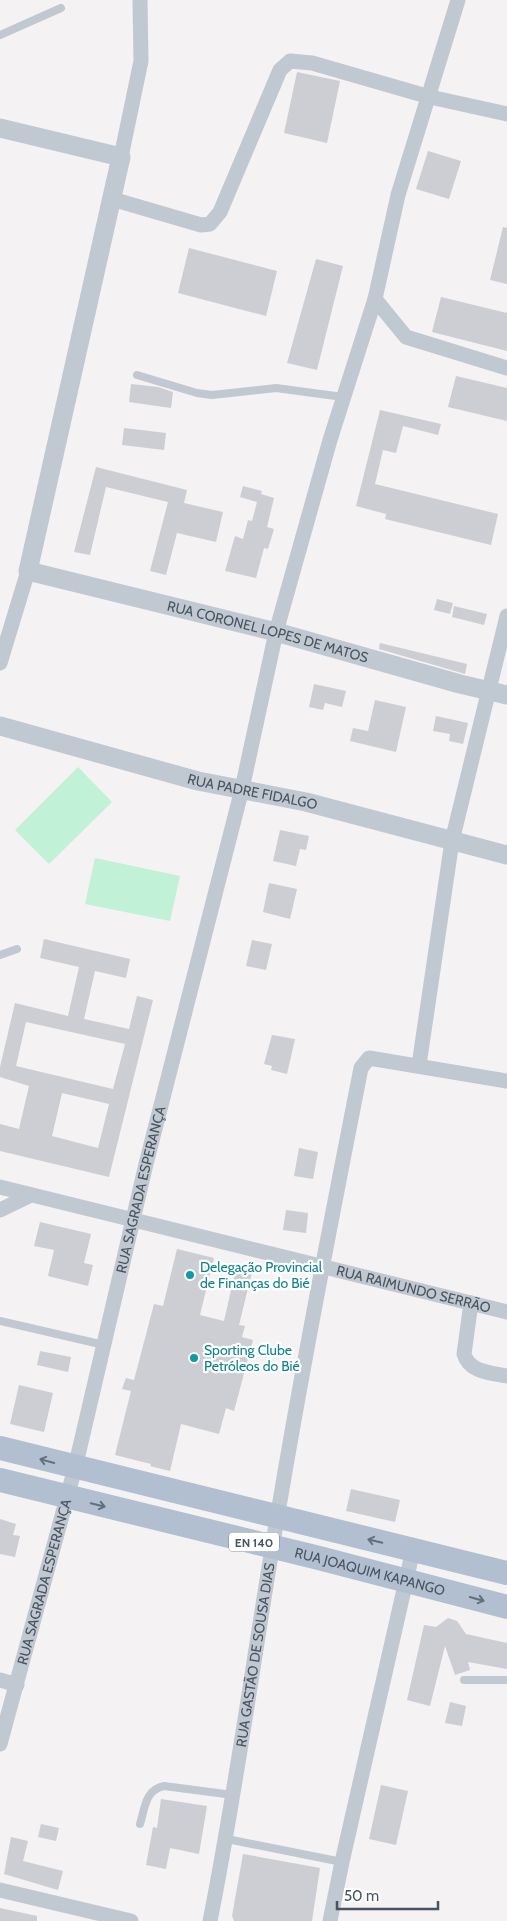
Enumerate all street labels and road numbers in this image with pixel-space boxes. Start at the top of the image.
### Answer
street label: RUA CORONEL LOPES DE MATOS [165,597,370,667]
street label: RUA PADRE FIDALGO [185,769,320,814]
street label: RUA SAGRADA ESPERANÇA [112,1104,170,1275]
street label: RUA RAIMUNDO SERRÃO [335,1261,493,1317]
street label: RUA SAGRADA ESPERANÇA [13,1497,75,1667]
road number: EN 140 [229,1532,279,1551]
street label: RUA JOAQUIM KAPANGO [293,1543,447,1600]
street label: RUA GASTÃO DE SOUSA DIAS [232,1561,279,1748]

